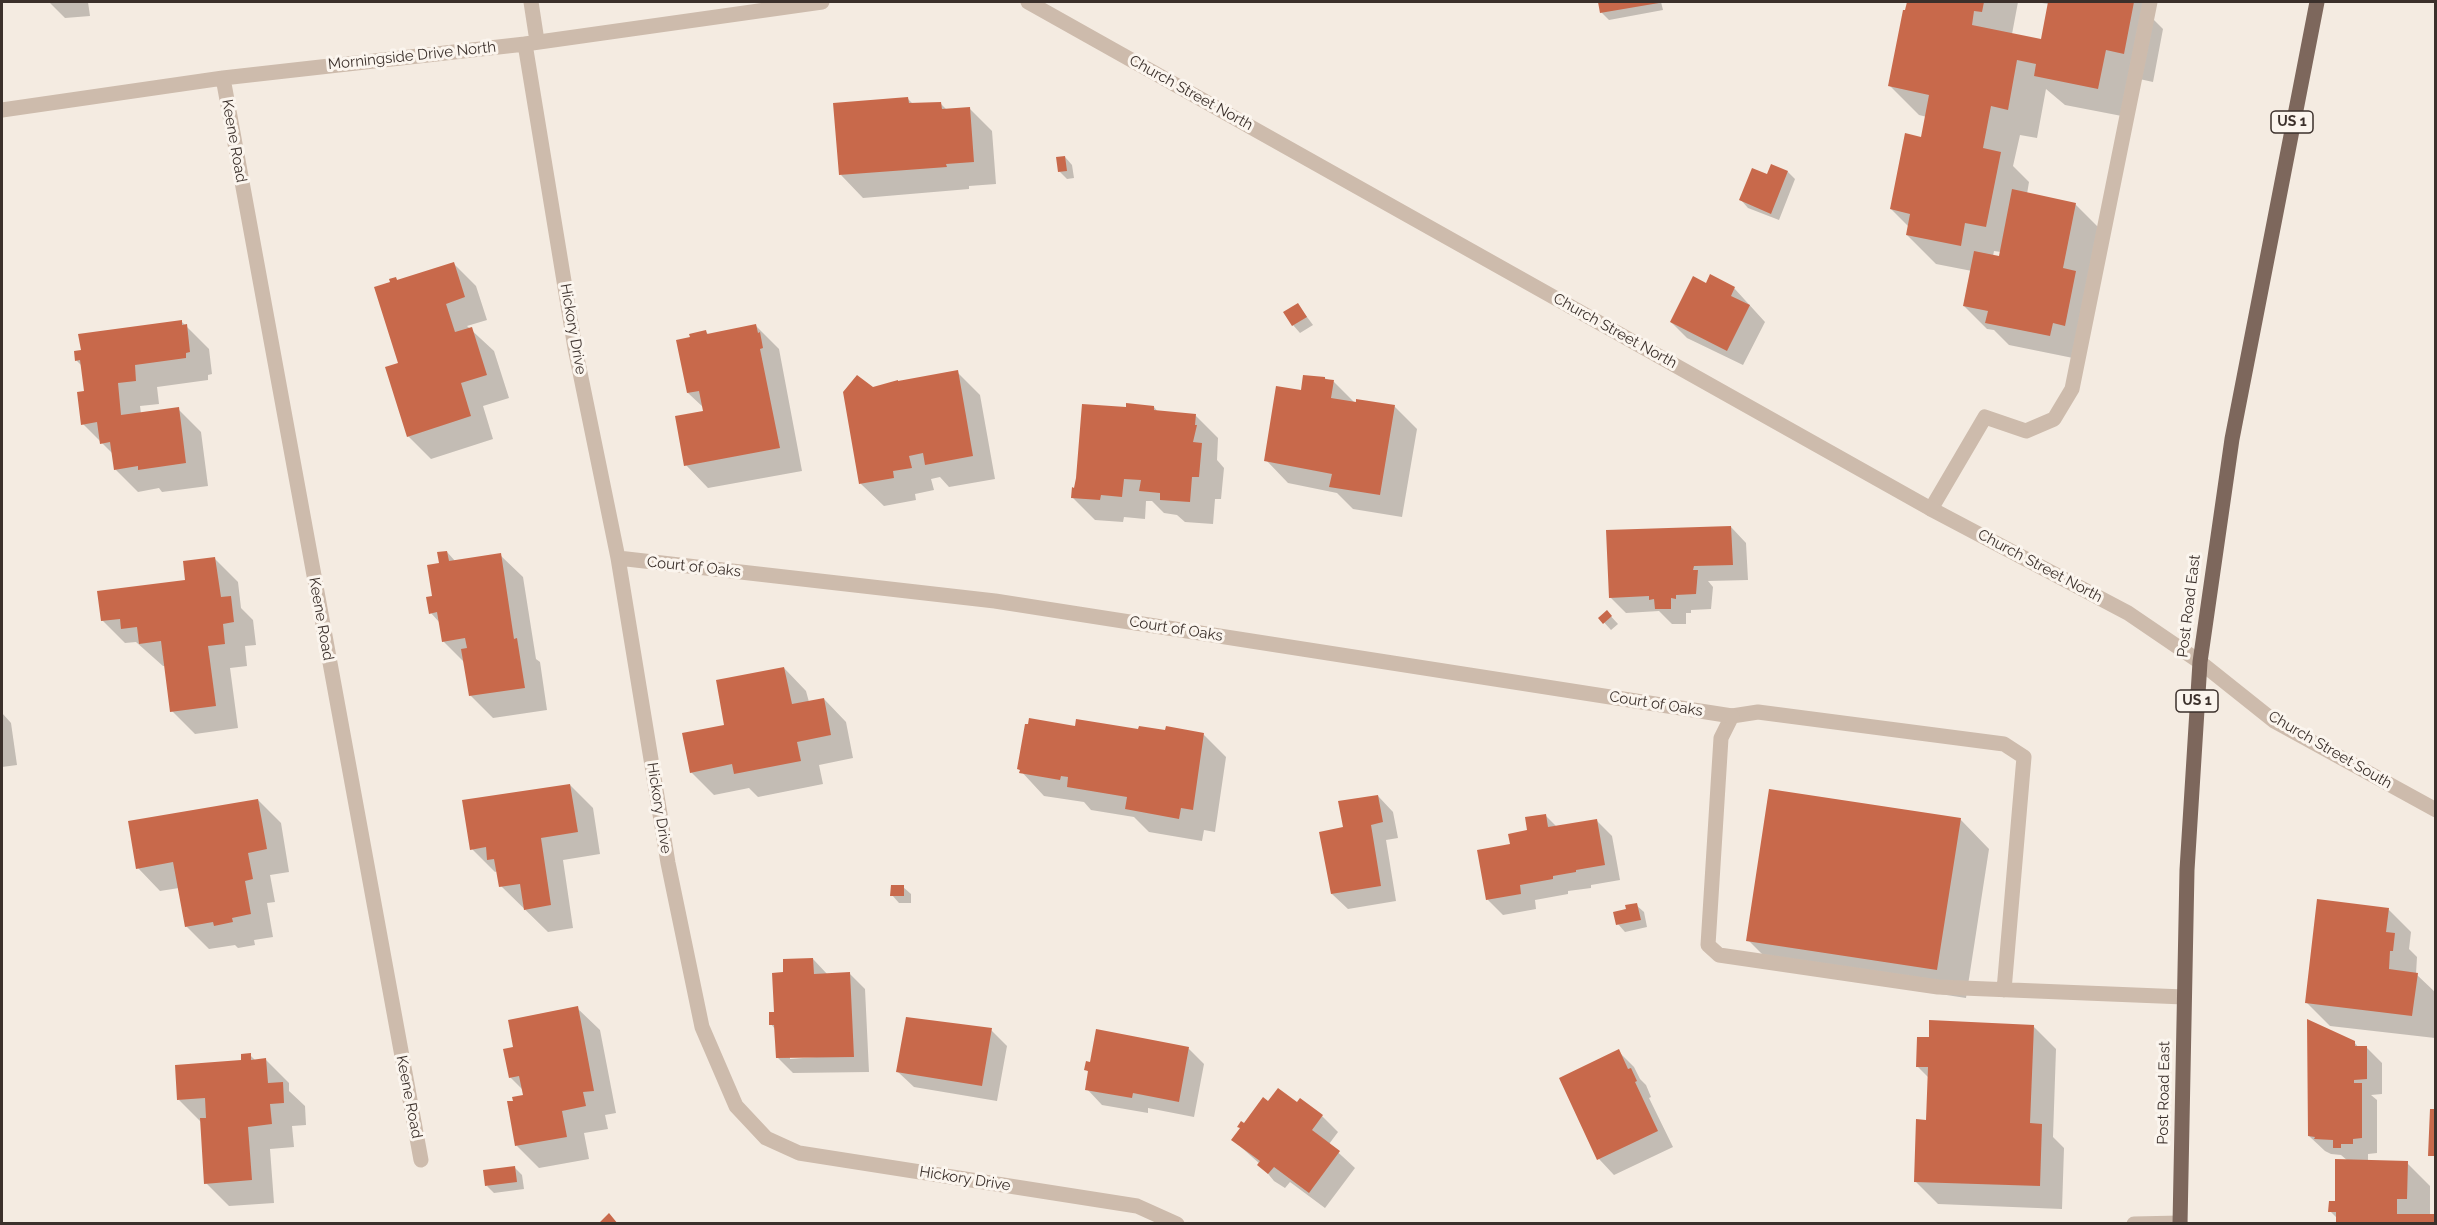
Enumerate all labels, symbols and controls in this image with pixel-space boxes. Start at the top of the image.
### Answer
street label: Morningside Drive North [327,38,497,74]
street label: Church Street North [1126,52,1256,134]
street label: Keene Road [218,98,250,184]
road number: US 1 [2271,111,2313,133]
street label: Hickory Drive [556,282,590,376]
street label: Church Street North [1550,290,1680,372]
street label: Church Street North [1975,526,2105,606]
street label: Court of Oaks [646,553,742,581]
street label: Post Road East [2174,554,2204,658]
street label: Keene Road [305,576,337,662]
street label: Court of Oaks [1128,613,1224,645]
street label: Court of Oaks [1608,688,1704,720]
road number: US 1 [2176,690,2218,712]
street label: Church Street South [2265,707,2395,793]
street label: Hickory Drive [643,761,675,855]
street label: Post Road East [2154,1041,2174,1145]
street label: Keene Road [392,1054,426,1140]
street label: Hickory Drive [918,1163,1012,1195]

